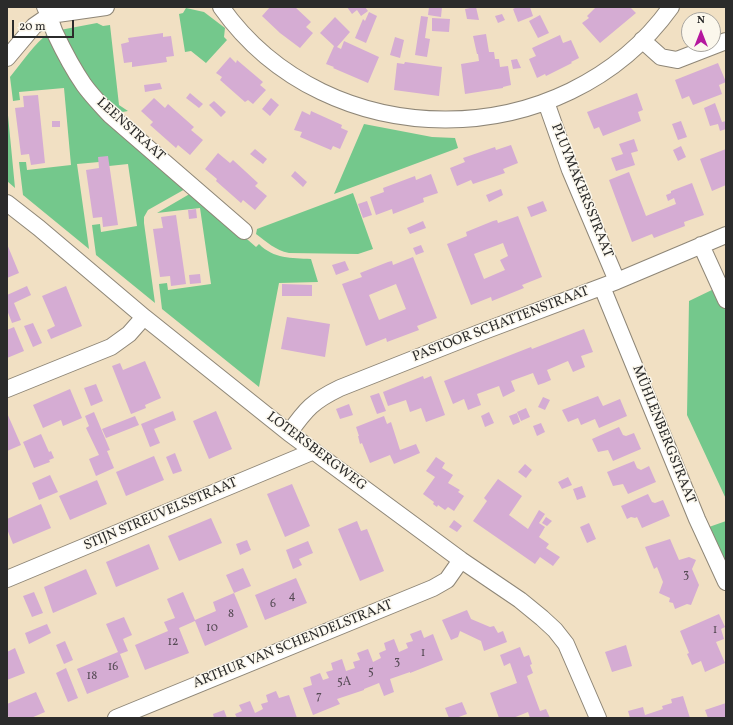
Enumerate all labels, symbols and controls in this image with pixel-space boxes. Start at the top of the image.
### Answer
scale bar [14,12,76,38]
north arrow [681,12,721,52]
text: N [697,13,705,28]
text: 20 m [19,19,46,35]
street label: LEENSTRAAT [92,95,168,165]
street label: PLUYMAKERSSTRAAT [546,121,616,261]
street label: PASTOOR SCHATTENSTRAAT [410,283,592,367]
street label: MÜHLENBERGSTRAAT [627,363,699,507]
street label: LOTERSBERGWEG [263,409,369,495]
street label: STIJN STREUVELSSTRAAT [82,475,240,555]
house number: 3 [683,569,689,583]
house number: 4 [288,590,296,604]
street label: ARTHUR VAN SCHENDELSTRAAT [191,597,395,693]
house number: 6 [270,598,276,612]
house number: 8 [228,608,234,622]
house number: 10 [206,622,218,636]
house number: 1 [713,624,717,638]
house number: 12 [167,636,179,650]
house number: 1 [421,647,425,661]
house number: 3 [394,656,400,670]
house number: 16 [108,661,118,675]
house number: 5 [368,666,374,680]
house number: 18 [87,670,97,684]
house number: 5A [337,676,351,690]
house number: 7 [316,690,322,704]

